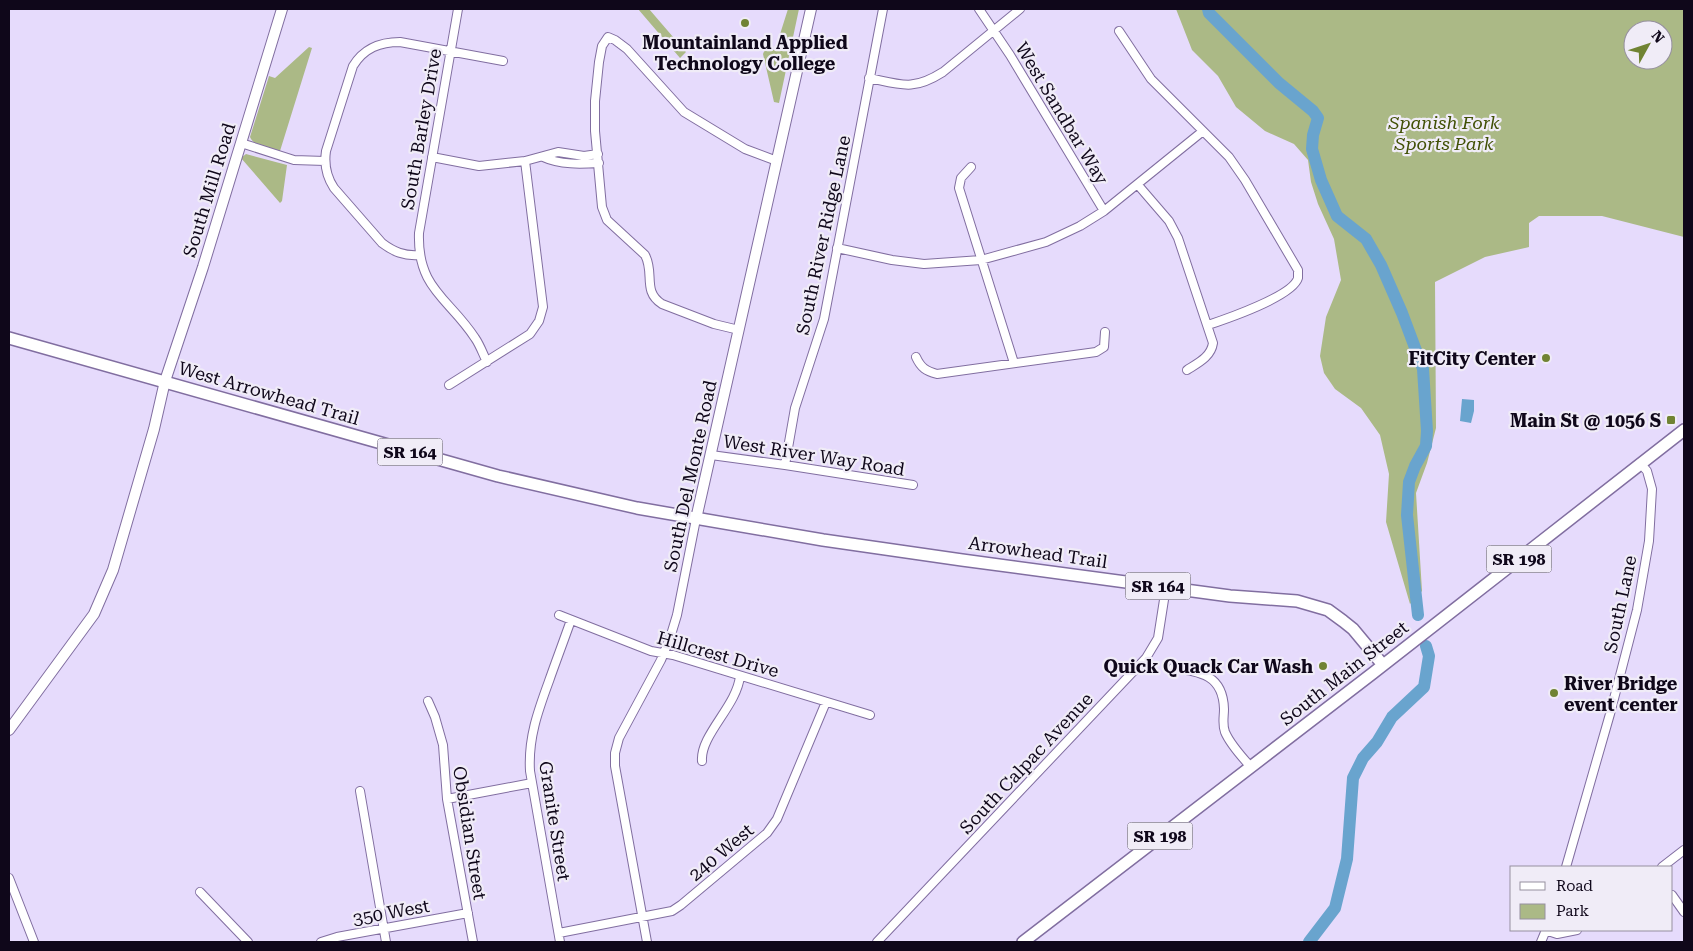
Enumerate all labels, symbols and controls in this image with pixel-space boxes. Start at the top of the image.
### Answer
marker: Mountainland Applied Technology College [739,17,751,29]
north arrow [1623,20,1673,70]
text: N [1648,27,1668,46]
place label: Mountainland Applied Technology College [642,32,848,74]
street label: West Sandbar Way [1011,38,1113,188]
street label: South Barley Drive [396,47,446,211]
park label: Spanish Fork Sports Park [1387,112,1500,154]
street label: South Mill Road [179,120,240,260]
street label: South River Ridge Lane [792,133,854,337]
place label: FitCity Center [1409,348,1536,369]
marker: FitCity Center [1540,352,1552,364]
street label: West Arrowhead Trail [176,357,362,429]
street label: South Del Monte Road [659,378,721,574]
place label: Main St @ 1056 S [1510,410,1661,431]
marker: Main St @ 1056 S [1665,414,1677,426]
street label: West River Way Road [722,430,907,480]
road number: SR 164 [378,438,442,466]
street label: Arrowhead Trail [967,532,1109,572]
road number: SR 198 [1486,546,1552,572]
street label: South Lane [1599,553,1641,655]
road number: SR 164 [1126,572,1190,600]
street label: South Main Street [1276,616,1413,730]
street label: Hillcrest Drive [655,627,781,681]
place label: Quick Quack Car Wash [1103,656,1313,677]
marker: Quick Quack Car Wash [1317,660,1329,672]
place label: River Bridge event center [1564,673,1678,715]
marker: River Bridge event center [1548,687,1560,699]
street label: South Calpac Avenue [955,688,1097,838]
street label: Granite Street [535,760,575,883]
street label: Obsidian Street [449,765,491,902]
street label: 240 West [685,819,758,885]
road number: SR 198 [1128,822,1192,849]
legend [1510,866,1673,931]
text: Road [1556,877,1593,895]
street label: 350 West [351,895,431,929]
text: Park [1556,902,1590,920]

